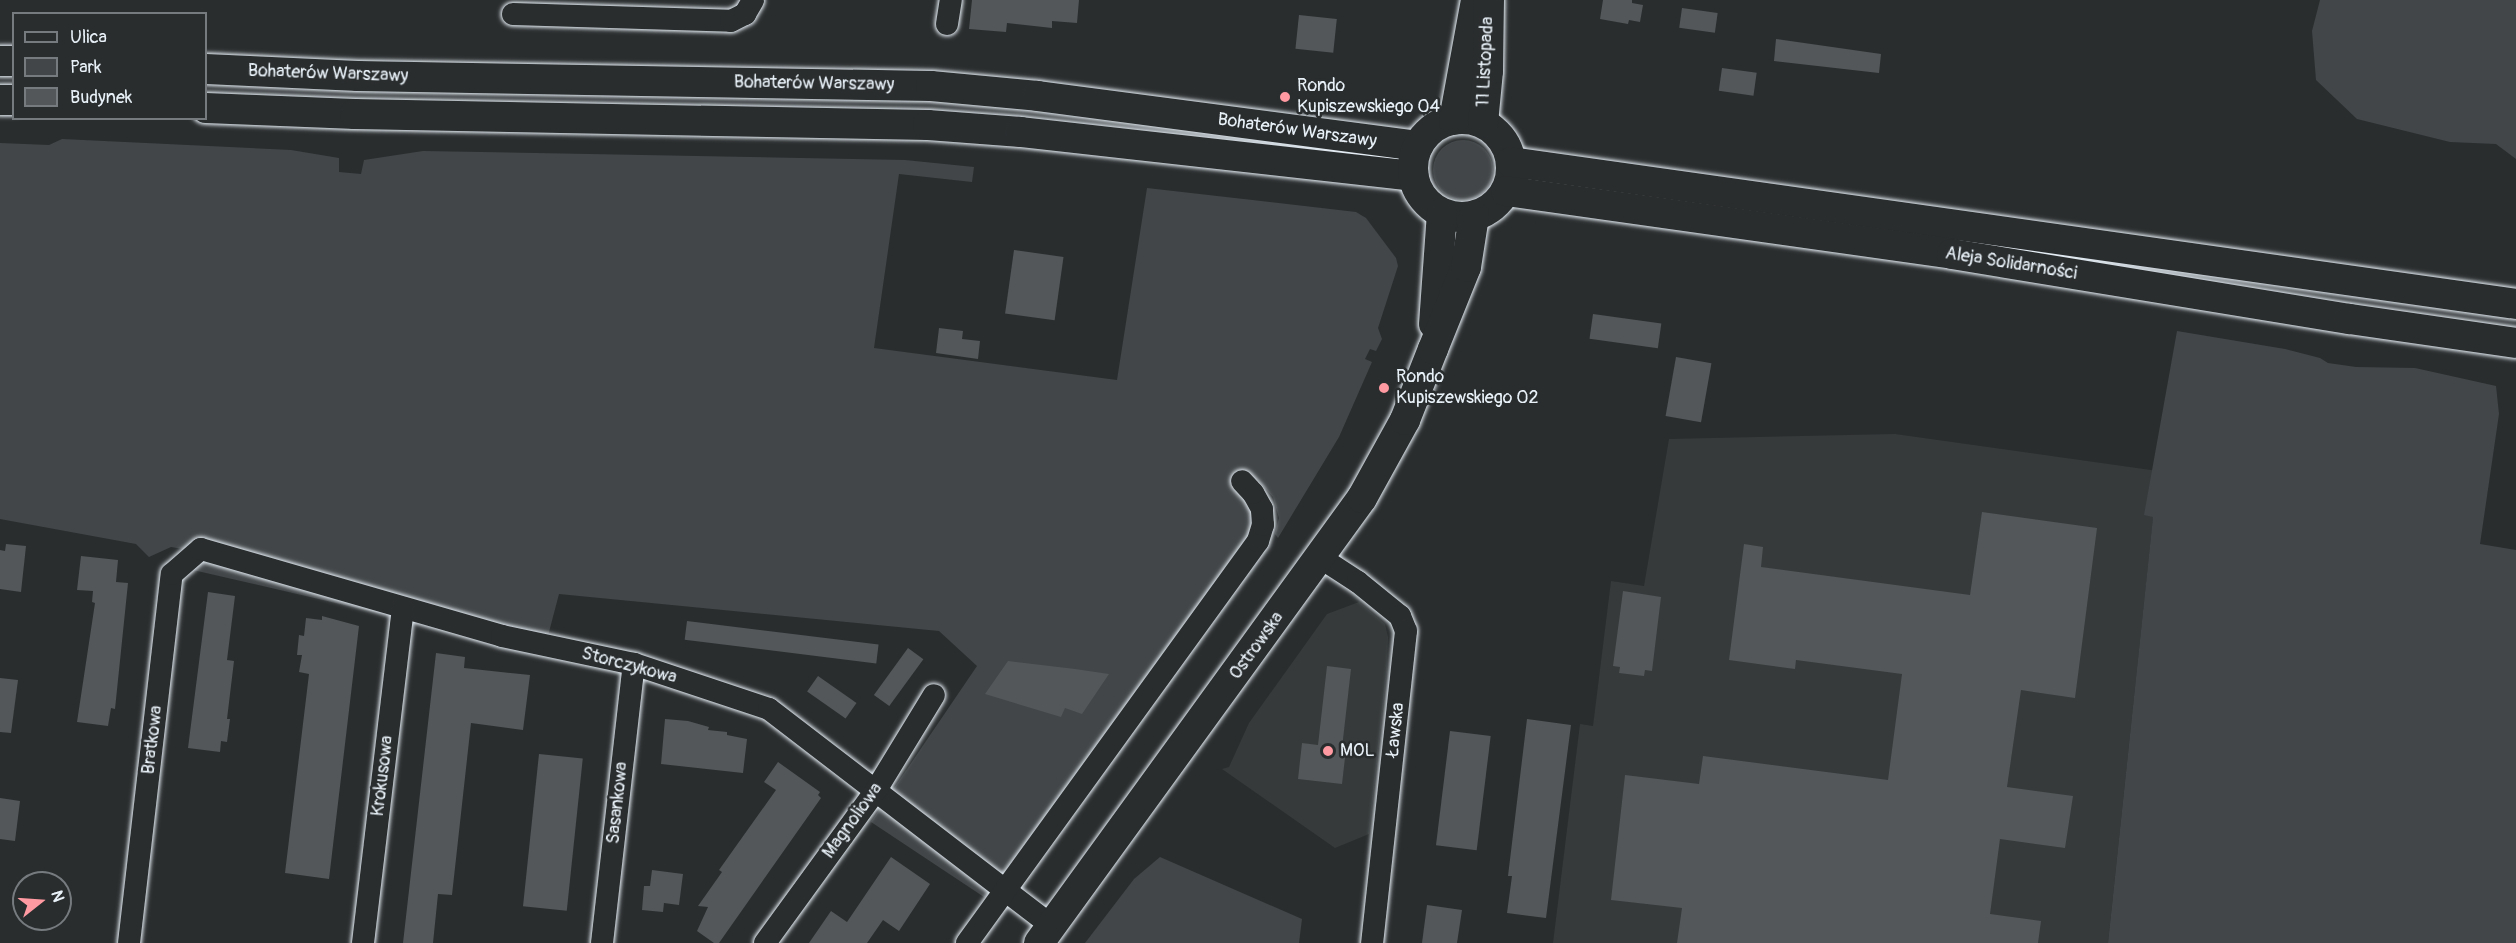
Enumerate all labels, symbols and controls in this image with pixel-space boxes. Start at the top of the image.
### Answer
legend [12,12,207,120]
street label: 11 Listopada [1473,16,1499,108]
text: Ulica [70,26,107,49]
text: Park [70,56,102,79]
street label: Bohaterów Warszawy [247,60,409,88]
street label: Bohaterów Warszawy [734,72,894,96]
place label: Rondo Kupiszewskiego 04 [1297,76,1440,118]
text: Budynek [70,86,132,109]
marker: Rondo Kupiszewskiego 04 [1278,90,1292,104]
street label: Bohaterów Warszawy [1216,109,1378,153]
street label: Aleja Solidarności [1944,243,2078,285]
place label: Rondo Kupiszewskiego 02 [1396,367,1539,410]
marker: Rondo Kupiszewskiego 02 [1377,381,1391,395]
street label: Ostrowska [1225,608,1289,684]
street label: Storczykowa [579,643,679,689]
street label: Ławska [1382,702,1410,758]
street label: Bratkowa [138,704,168,776]
street label: Krokusowa [367,734,399,818]
place label: MOL [1340,740,1375,762]
marker: MOL [1321,744,1335,758]
street label: Sasankowa [603,761,633,845]
street label: Magnoliowa [818,779,888,863]
north arrow [12,871,72,931]
text: N [46,888,68,904]

